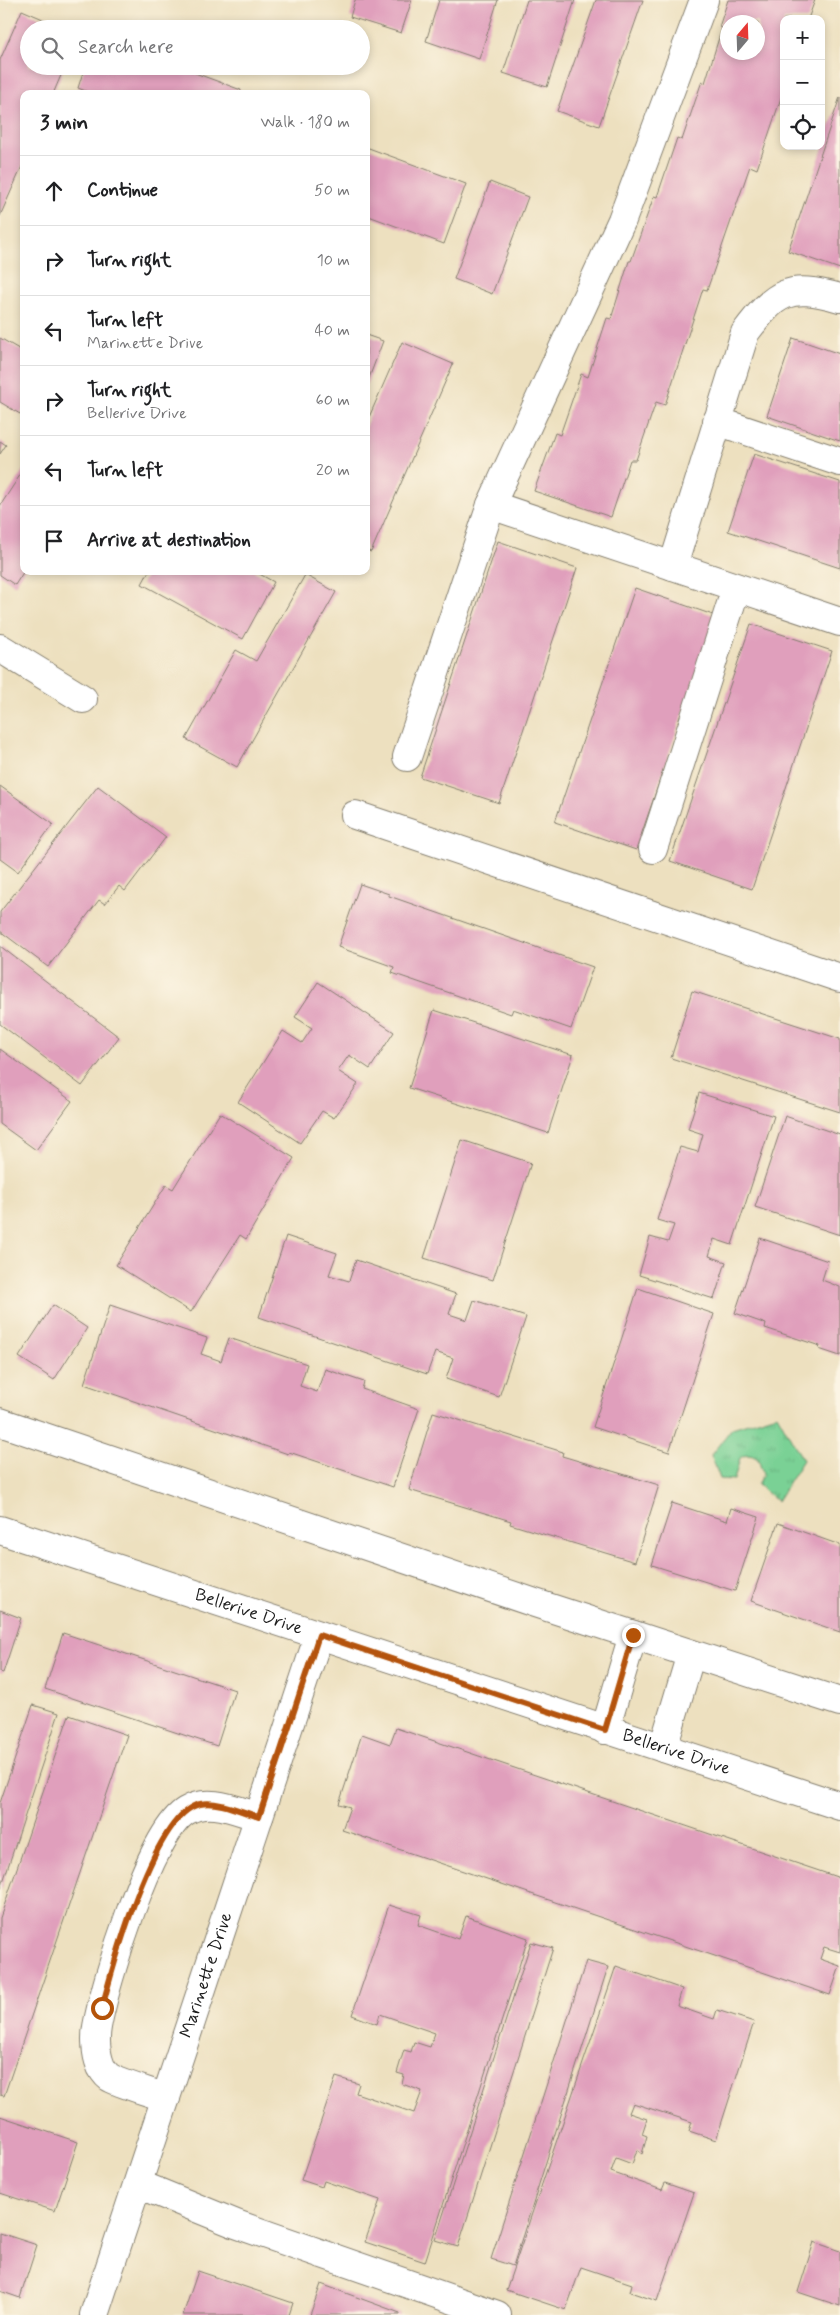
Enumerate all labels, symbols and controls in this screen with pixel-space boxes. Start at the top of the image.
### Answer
north arrow [720,15,765,60]
map controls [780,15,825,150]
button: + [780,15,825,60]
search box [20,20,370,75]
icon: search [38,34,66,62]
text: Search here [78,35,174,60]
button: − [780,60,825,105]
button: locate [780,105,825,150]
text: 3 min [40,109,88,137]
text: Walk · 180 m [261,112,350,133]
icon: ahead [40,177,68,205]
text: Continue [87,178,158,203]
text: 50 m [314,180,350,201]
icon: right [40,247,68,275]
text: Turn right [87,248,171,273]
text: 10 m [317,250,350,271]
text: Turn left [87,308,163,333]
icon: left [40,317,68,345]
text: 40 m [314,320,350,341]
text: Marinette Drive [87,333,203,354]
text: Turn right [87,378,171,403]
icon: right [40,387,68,415]
text: 60 m [316,390,350,411]
text: Bellerive Drive [87,403,187,424]
icon: left [40,457,68,485]
text: Turn left [87,458,163,483]
text: 20 m [316,460,350,481]
icon: arrive [40,527,68,555]
text: Arrive at destination [87,528,251,553]
street label: Bellerive Drive [192,1583,306,1641]
route end [622,1624,645,1647]
street label: Bellerive Drive [619,1723,733,1781]
street label: Marinette Drive [175,1909,238,2041]
route start [91,1997,114,2020]

